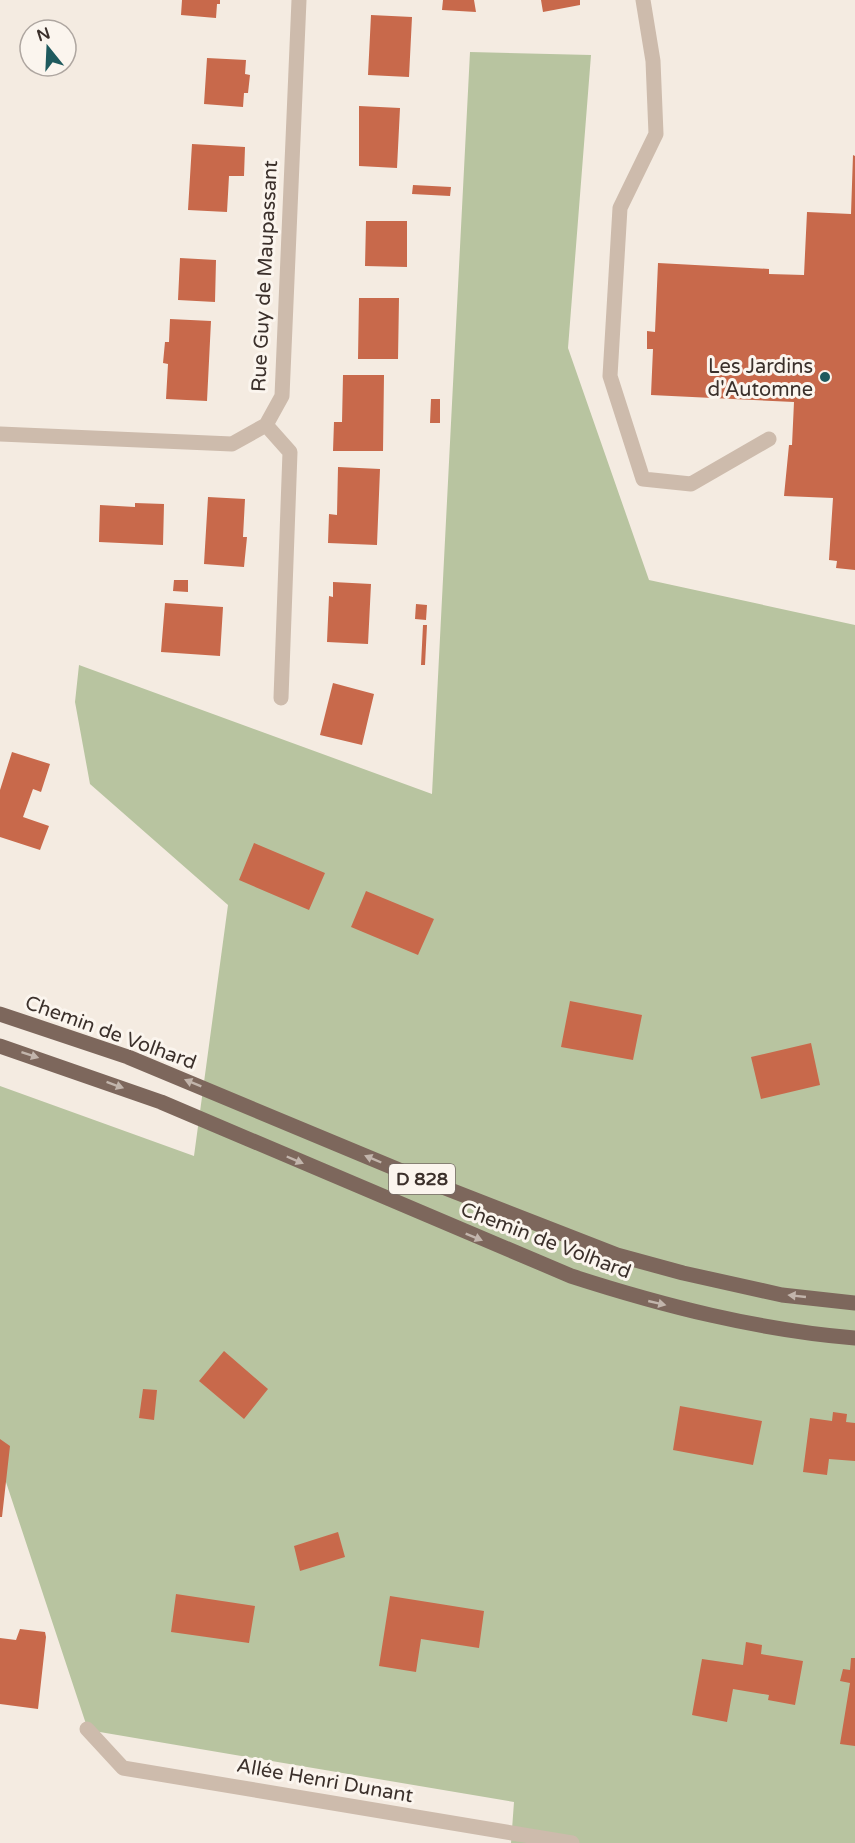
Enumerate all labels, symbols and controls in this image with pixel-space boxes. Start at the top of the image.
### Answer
north arrow [18,18,78,78]
text: N [34,23,53,46]
street label: Rue Guy de Maupassant [247,159,283,392]
place label: Les Jardins d'Automne [708,355,813,402]
marker: Les Jardins d'Automne [818,370,832,384]
street label: Chemin de Volhard [22,991,200,1075]
one-way arrow [21,1051,39,1060]
one-way arrow [184,1078,202,1088]
one-way arrow [106,1081,124,1090]
one-way arrow [364,1154,382,1163]
one-way arrow [286,1155,304,1165]
road number: D 828 [389,1164,455,1194]
street label: Chemin de Volhard [457,1197,634,1284]
one-way arrow [465,1232,483,1242]
one-way arrow [787,1292,806,1301]
one-way arrow [648,1298,667,1308]
street label: Allée Henri Dunant [235,1754,415,1808]

